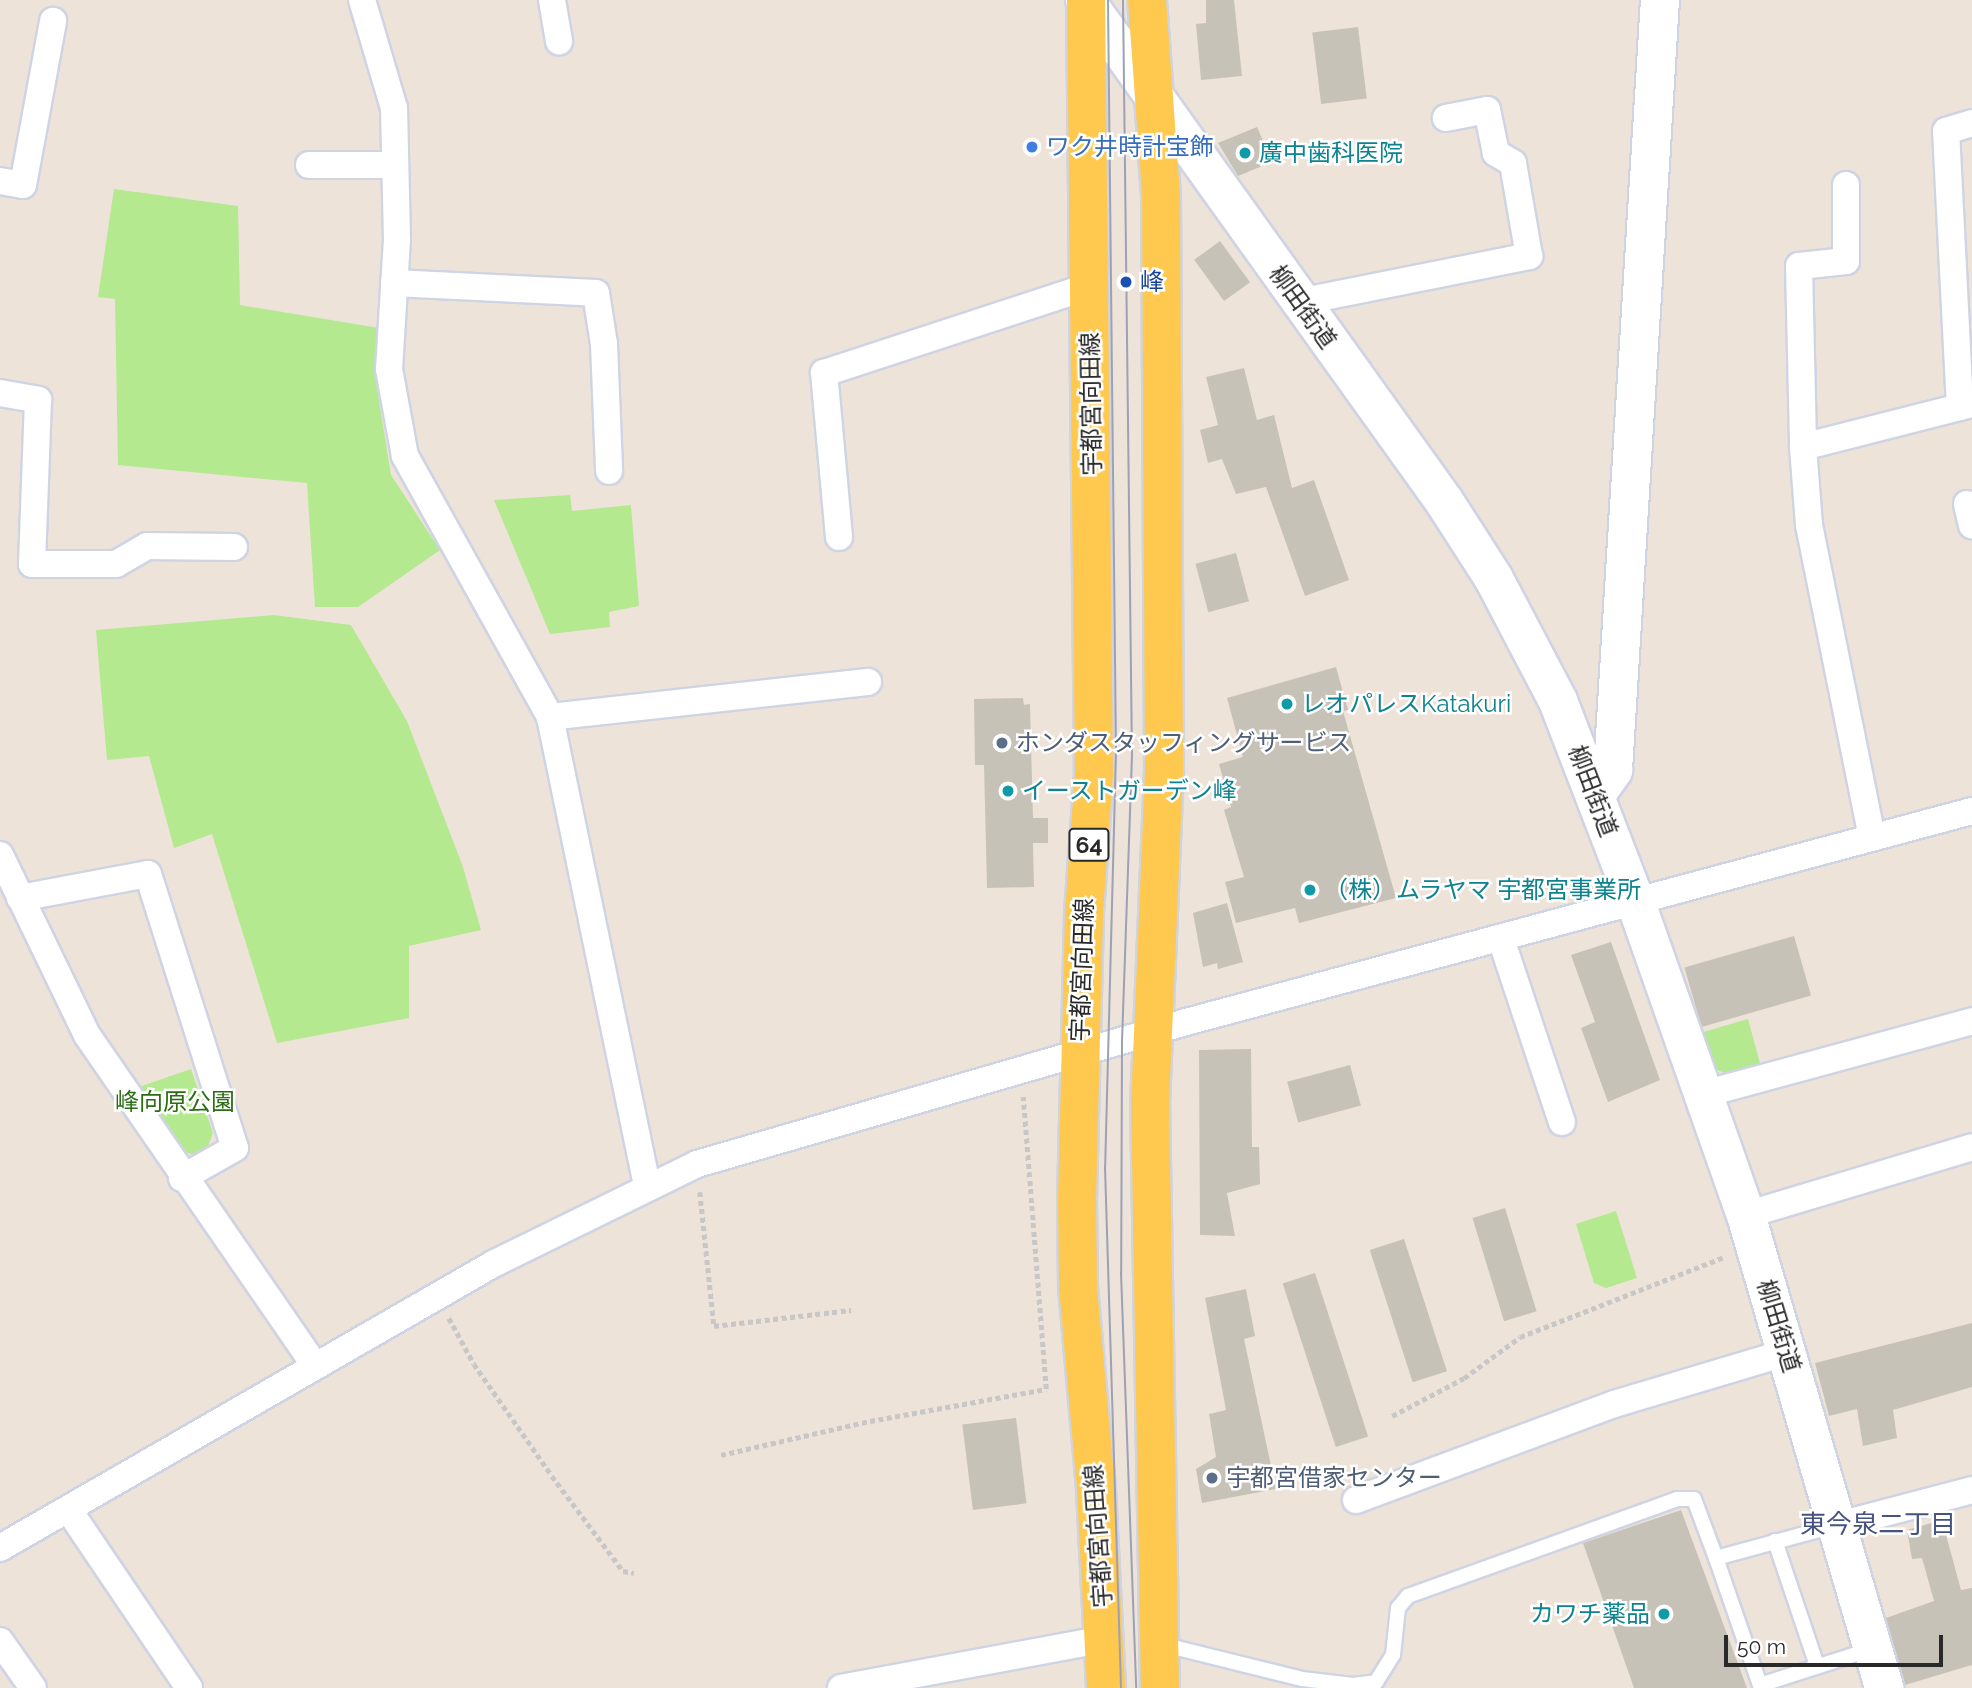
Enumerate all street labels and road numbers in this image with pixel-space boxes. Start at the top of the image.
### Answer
street label: 柳田街道 [1263,260,1343,354]
street label: 宇都宮向田線 [1075,332,1107,476]
street label: 柳田街道 [1562,741,1624,841]
road number: 64 [1068,825,1110,864]
street label: 宇都宮向田線 [1065,898,1099,1042]
street label: 柳田街道 [1751,1276,1807,1376]
street label: 宇都宮向田線 [1079,1463,1117,1609]

